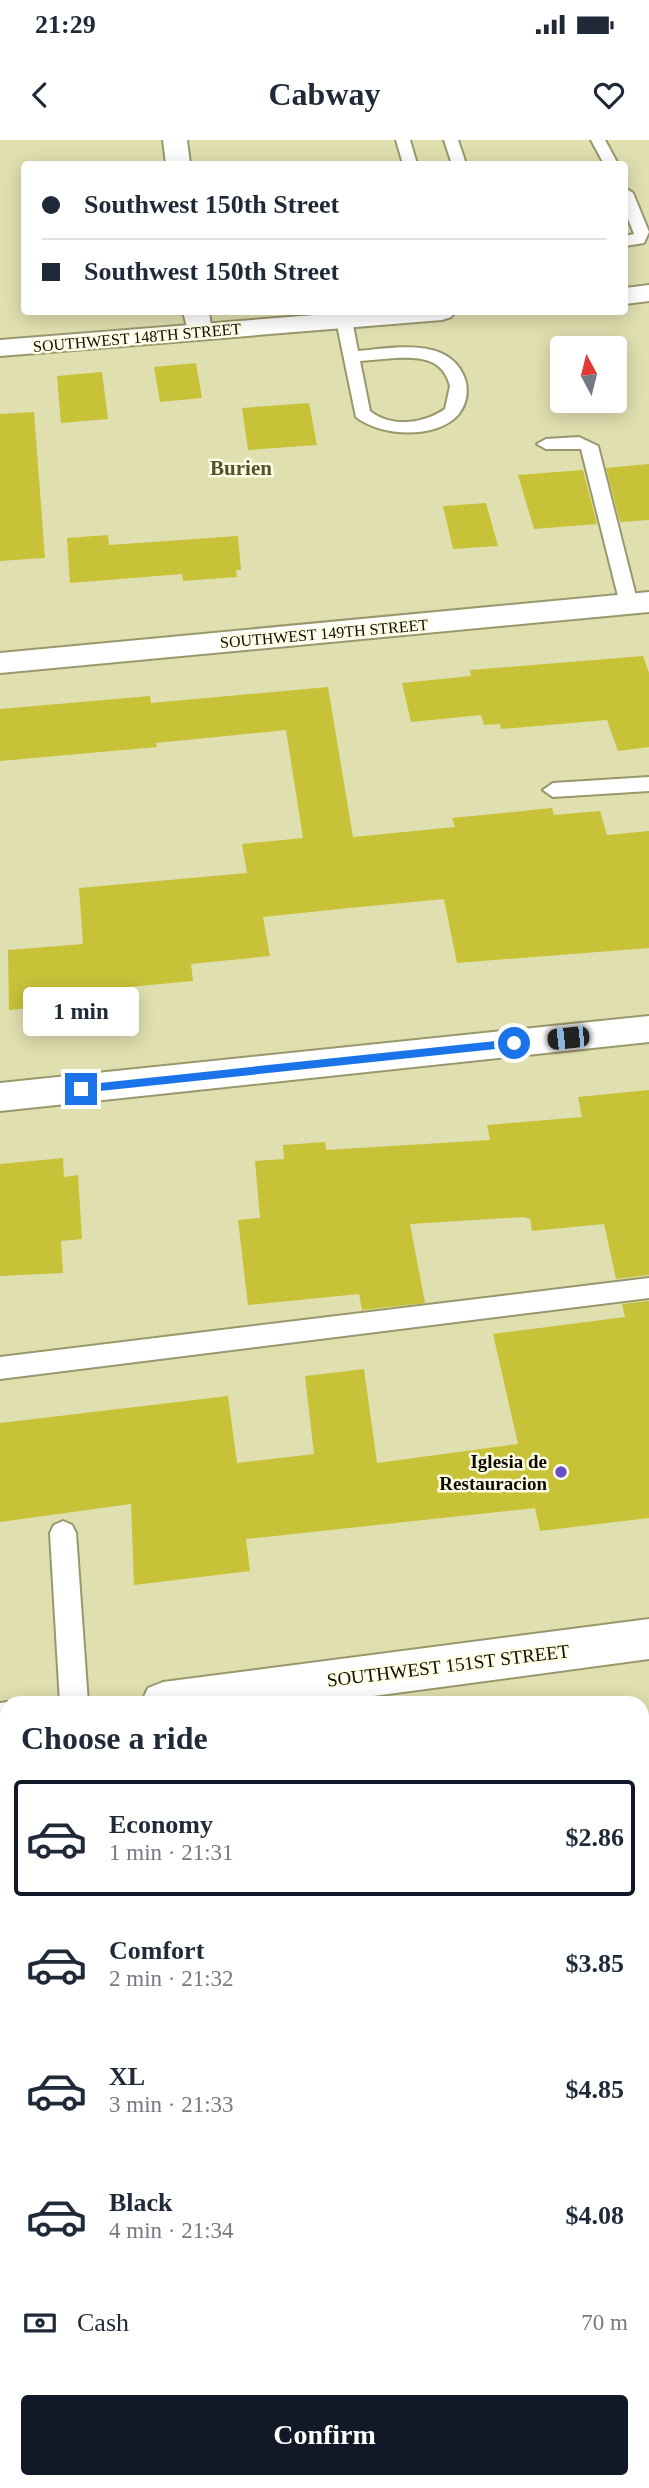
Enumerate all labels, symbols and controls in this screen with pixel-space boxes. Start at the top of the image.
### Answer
text: 21:29 [35,10,96,39]
icon: back [21,76,59,114]
text: Cabway [268,76,381,112]
icon: heart [590,76,628,114]
text: Southwest 150th Street [84,190,339,219]
text: Southwest 150th Street [84,257,339,286]
street label: SOUTHWEST 148TH STREET [32,320,242,355]
north arrow [550,336,626,413]
map controls [550,336,627,413]
district label: Burien [210,456,272,480]
street label: SOUTHWEST 149TH STREET [219,616,429,651]
callout: 1 min [23,988,139,1037]
text: 1 min [53,999,109,1024]
car [547,1025,590,1051]
route start [498,1027,530,1059]
route end [65,1073,97,1105]
place label: Iglesia de Restauracion [439,1451,547,1494]
marker: Iglesia de Restauracion [553,1464,569,1480]
street label: SOUTHWEST 151ST STREET [326,1640,571,1691]
text: Choose a ride [21,1720,208,1756]
icon: car [25,1807,88,1870]
text: Economy [109,1810,213,1839]
text: $2.86 [566,1823,624,1852]
text: 1 min · 21:31 [109,1840,234,1865]
icon: car [25,1933,88,1996]
text: Comfort [109,1936,204,1965]
text: $3.85 [566,1949,624,1978]
text: 2 min · 21:32 [109,1966,234,1991]
icon: car [25,2059,88,2122]
text: XL [109,2062,145,2091]
text: $4.85 [566,2075,624,2104]
text: 3 min · 21:33 [109,2092,234,2117]
icon: car [25,2185,88,2248]
text: Black [109,2188,173,2217]
text: $4.08 [566,2201,624,2230]
text: 4 min · 21:34 [109,2218,234,2243]
icon: cash [21,2304,59,2342]
text: Cash [77,2308,129,2337]
text: 70 m [581,2310,628,2335]
button: Confirm [21,2395,628,2475]

